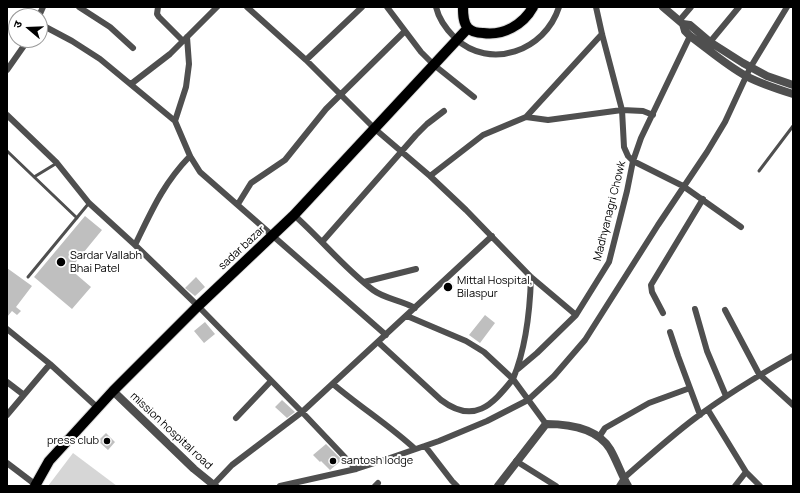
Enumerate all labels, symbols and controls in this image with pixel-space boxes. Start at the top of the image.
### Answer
north arrow [8,8,48,48]
text: उ [9,19,25,30]
street label: Madhyanagri Chowk [591,160,629,262]
street label: sadar bazar [216,223,268,273]
place label: Sardar Vallabh Bhai Patel [70,249,142,275]
marker: Sardar Vallabh Bhai Patel [55,256,67,268]
place label: Mittal Hospital, Bilaspur [457,274,533,300]
marker: Mittal Hospital, Bilaspur [442,281,454,293]
street label: mission hospital road [127,390,215,472]
place label: press club [47,434,99,448]
marker: press club [102,436,112,446]
place label: santosh lodge [341,454,413,468]
marker: santosh lodge [328,456,338,466]

